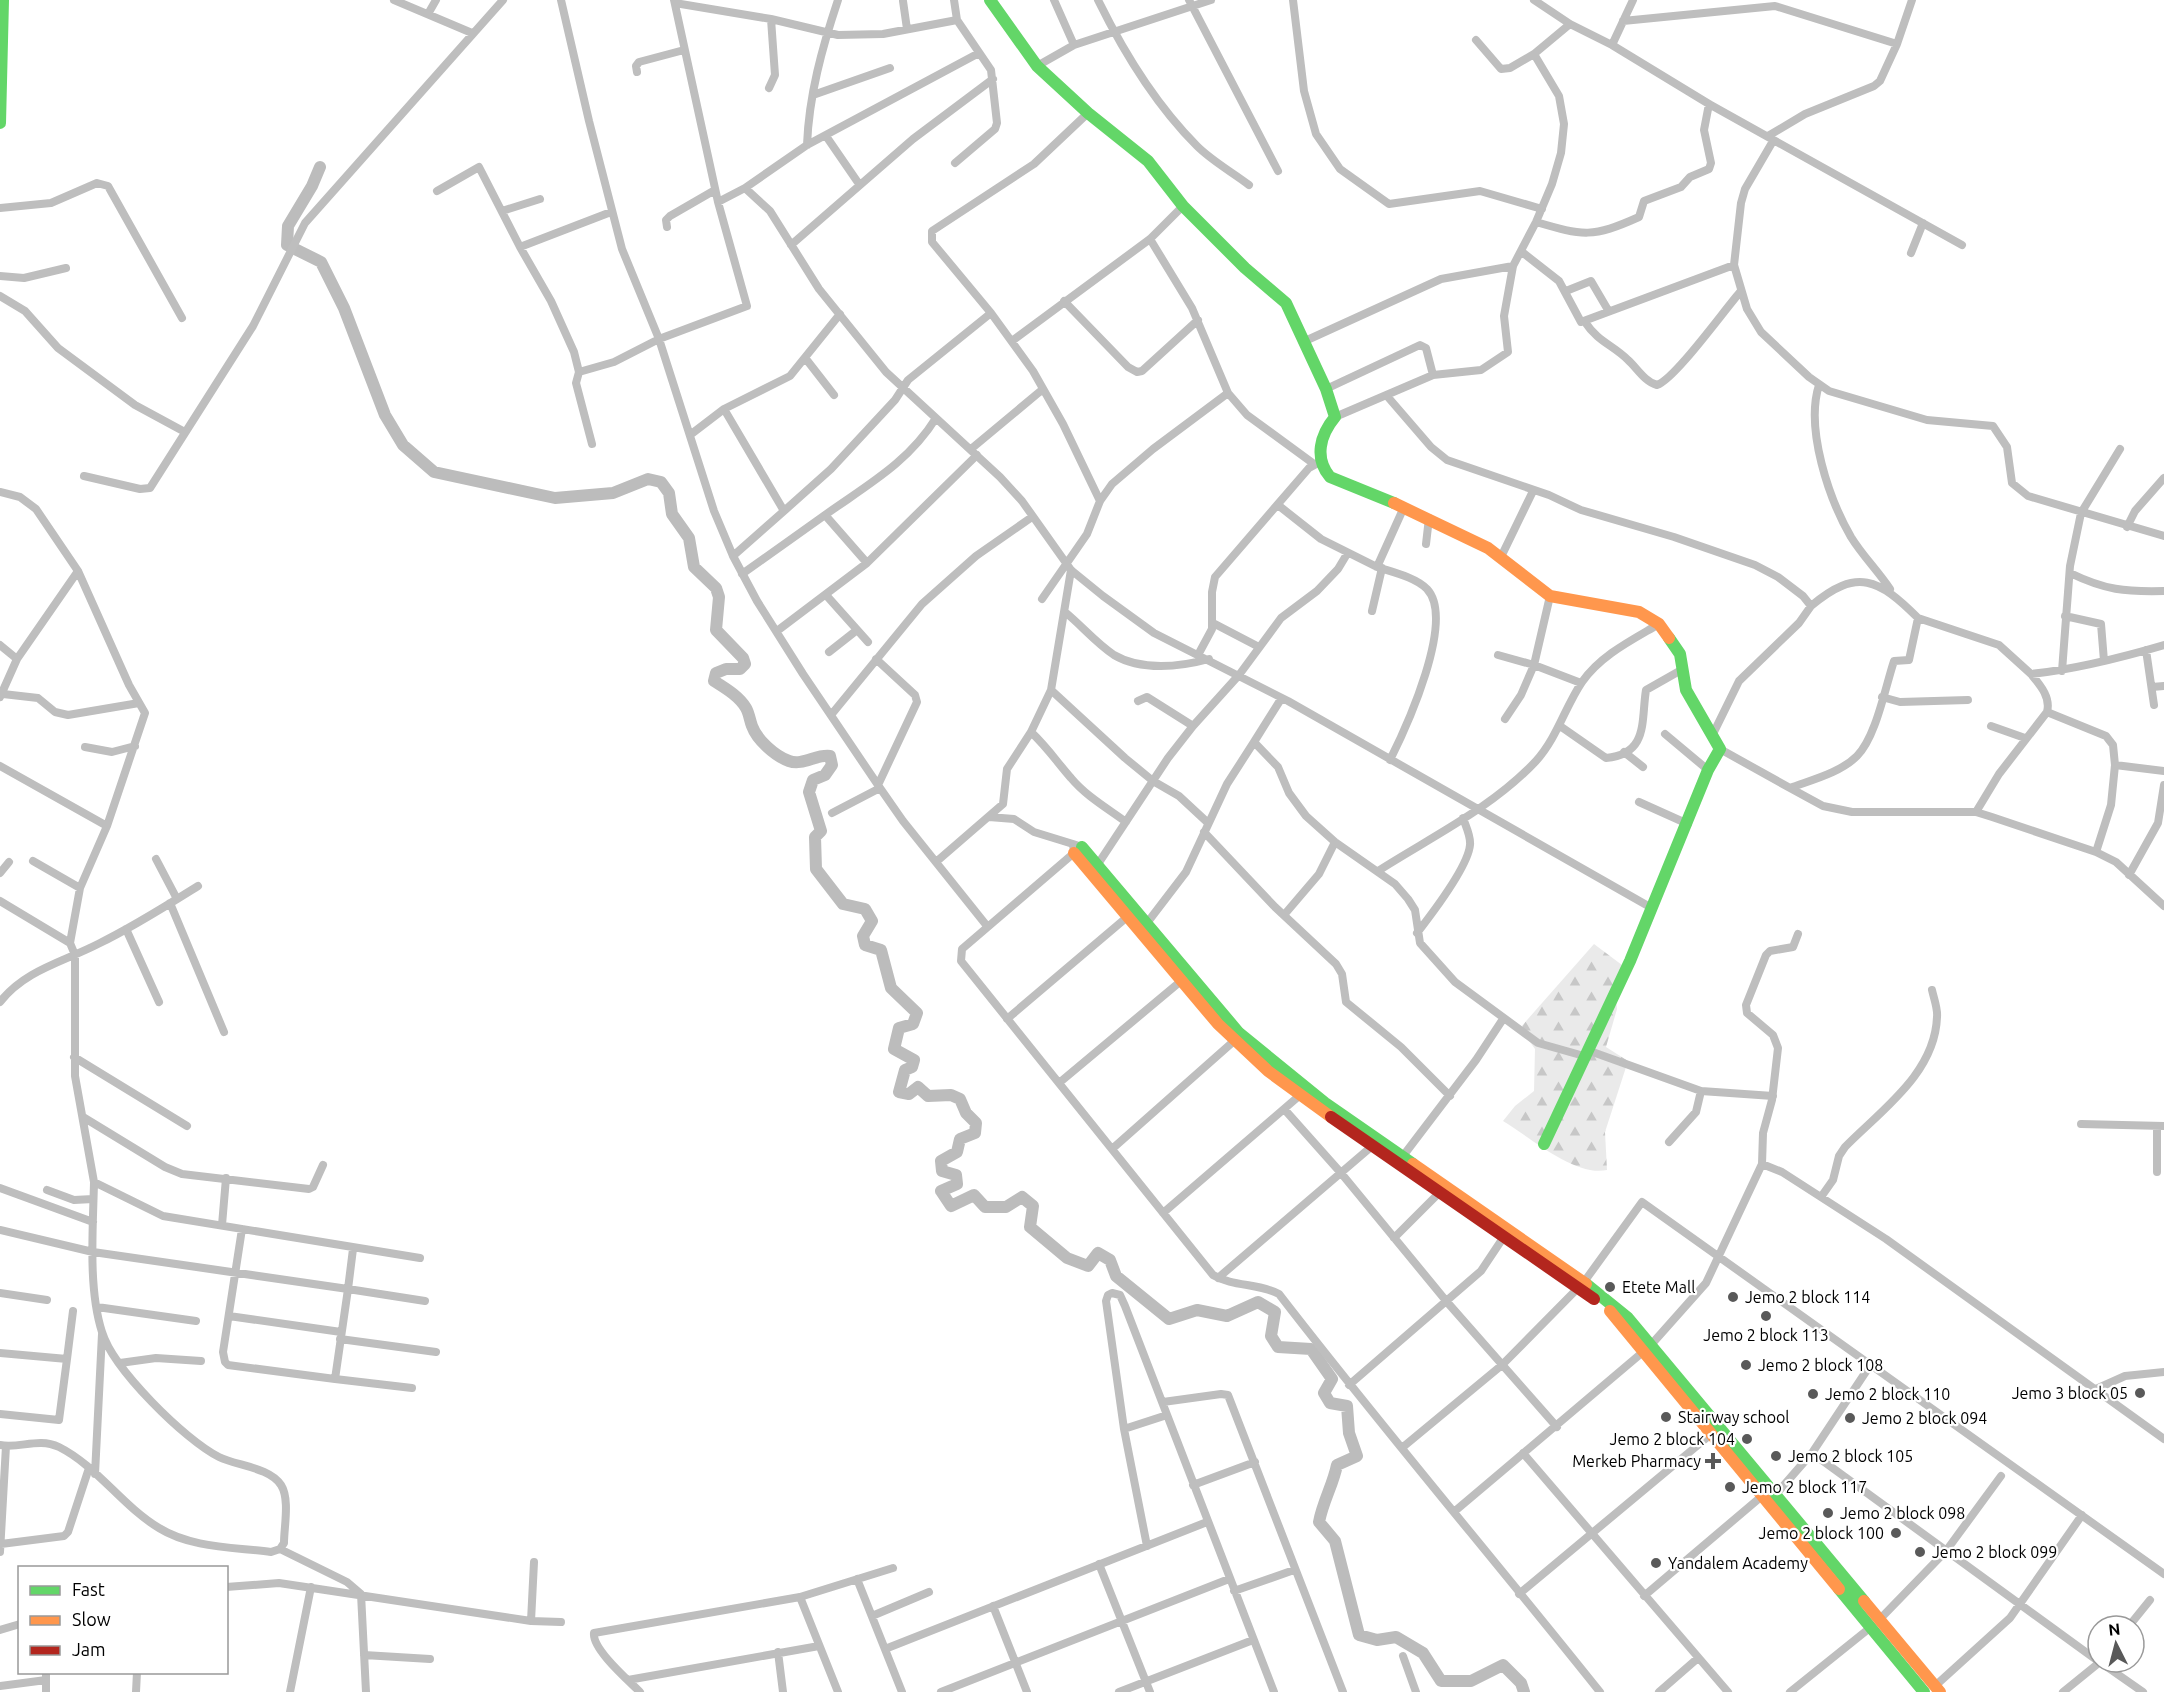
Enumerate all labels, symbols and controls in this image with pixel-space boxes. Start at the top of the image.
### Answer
place label: Etete Mall [1622,1278,1695,1296]
marker: Etete Mall [1603,1280,1617,1294]
place label: Jemo 2 block 114 [1745,1288,1870,1306]
marker: Jemo 2 block 114 [1726,1290,1740,1304]
marker: Jemo 2 block 113 [1759,1309,1773,1323]
place label: Jemo 2 block 113 [1703,1326,1829,1344]
place label: Jemo 2 block 108 [1758,1356,1883,1374]
marker: Jemo 2 block 108 [1739,1358,1753,1372]
place label: Jemo 3 block 05 [2012,1384,2128,1402]
place label: Jemo 2 block 110 [1825,1385,1950,1403]
marker: Jemo 3 block 05 [2133,1386,2147,1400]
marker: Jemo 2 block 110 [1806,1387,1820,1401]
place label: Stairway school [1678,1408,1790,1426]
place label: Jemo 2 block 094 [1862,1409,1987,1427]
marker: Stairway school [1659,1410,1673,1424]
marker: Jemo 2 block 094 [1843,1411,1857,1425]
place label: Jemo 2 block 104 [1610,1430,1735,1448]
marker: Jemo 2 block 104 [1740,1432,1754,1446]
place label: Jemo 2 block 105 [1788,1447,1913,1465]
marker: Jemo 2 block 105 [1769,1449,1783,1463]
place label: Merkeb Pharmacy [1572,1452,1701,1470]
marker: Merkeb Pharmacy [1706,1454,1720,1468]
place label: Jemo 2 block 117 [1742,1478,1867,1496]
marker: Jemo 2 block 117 [1723,1480,1737,1494]
place label: Jemo 2 block 098 [1840,1504,1965,1522]
marker: Jemo 2 block 098 [1821,1506,1835,1520]
place label: Jemo 2 block 100 [1759,1524,1884,1542]
marker: Jemo 2 block 100 [1889,1526,1903,1540]
place label: Jemo 2 block 099 [1932,1543,2057,1561]
marker: Jemo 2 block 099 [1913,1545,1927,1559]
place label: Yandalem Academy [1668,1554,1808,1572]
marker: Yandalem Academy [1649,1556,1663,1570]
legend [18,1566,228,1674]
text: Fast [72,1579,105,1599]
text: Slow [72,1609,111,1629]
north arrow [2086,1614,2146,1674]
text: N [2108,1620,2121,1639]
text: Jam [72,1639,106,1659]

